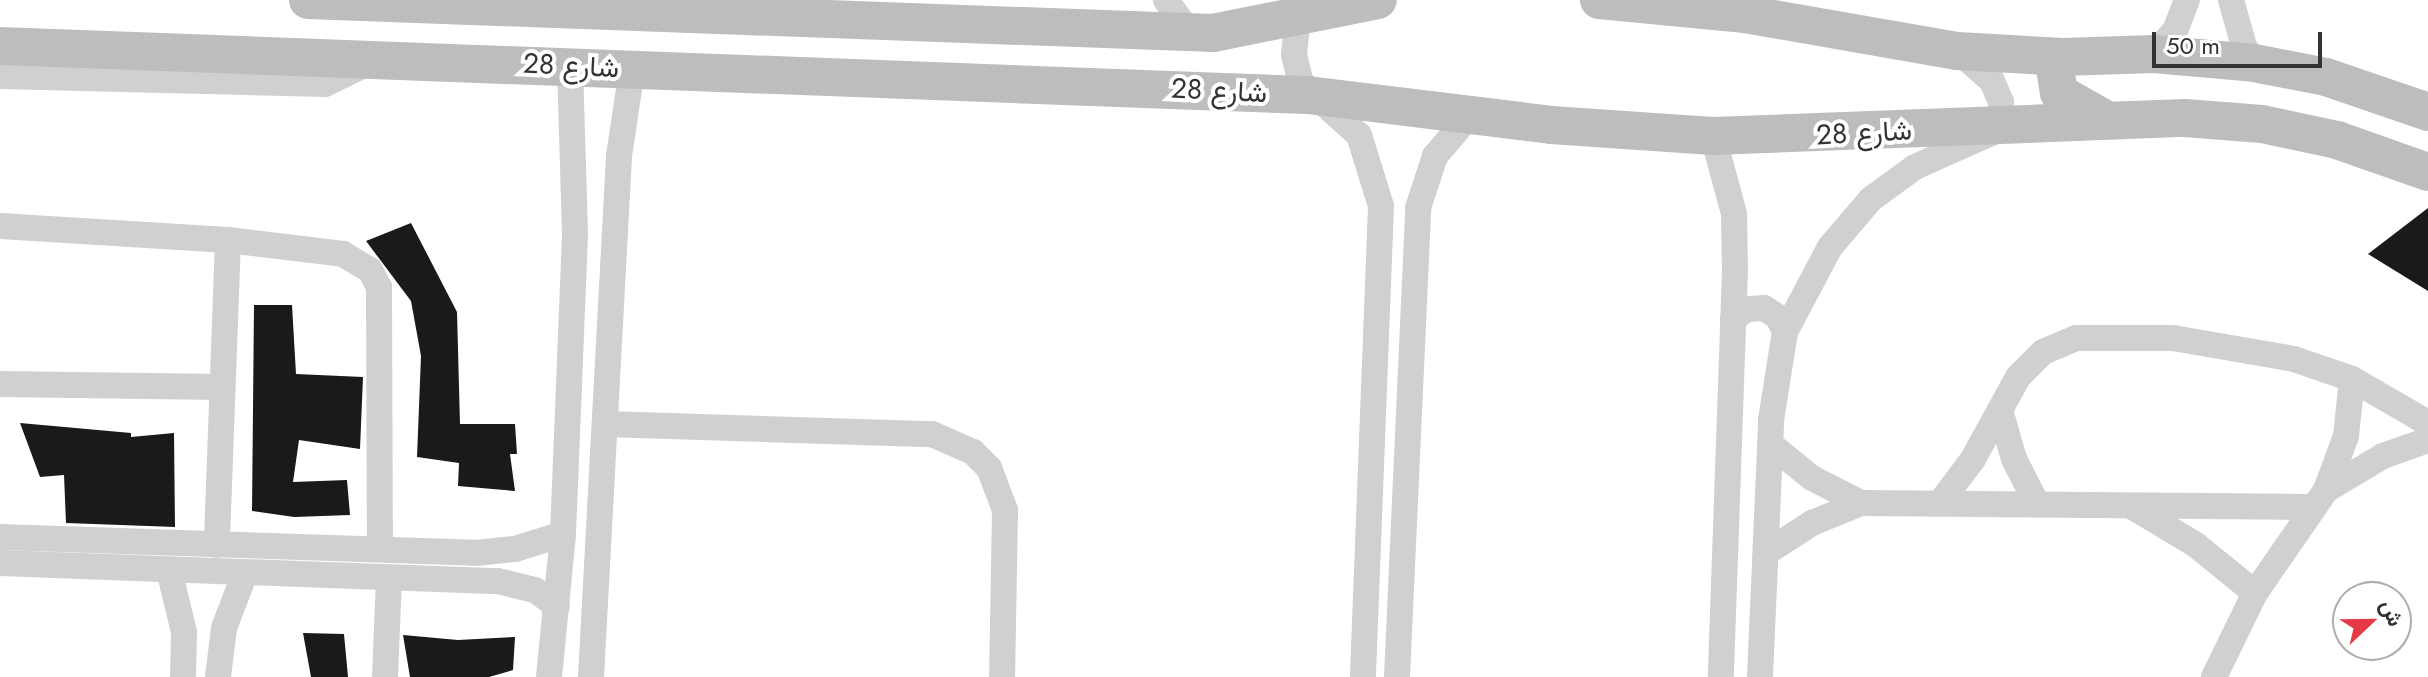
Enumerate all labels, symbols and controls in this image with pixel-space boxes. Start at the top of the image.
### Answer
scale bar [2156,16,2326,66]
text: 50 m [2166,28,2220,63]
street label: شارع 28 [522,47,620,85]
street label: شارع 28 [1170,72,1268,110]
street label: شارع 28 [1815,114,1913,152]
north arrow [2332,581,2412,661]
text: ش [2373,595,2412,631]

